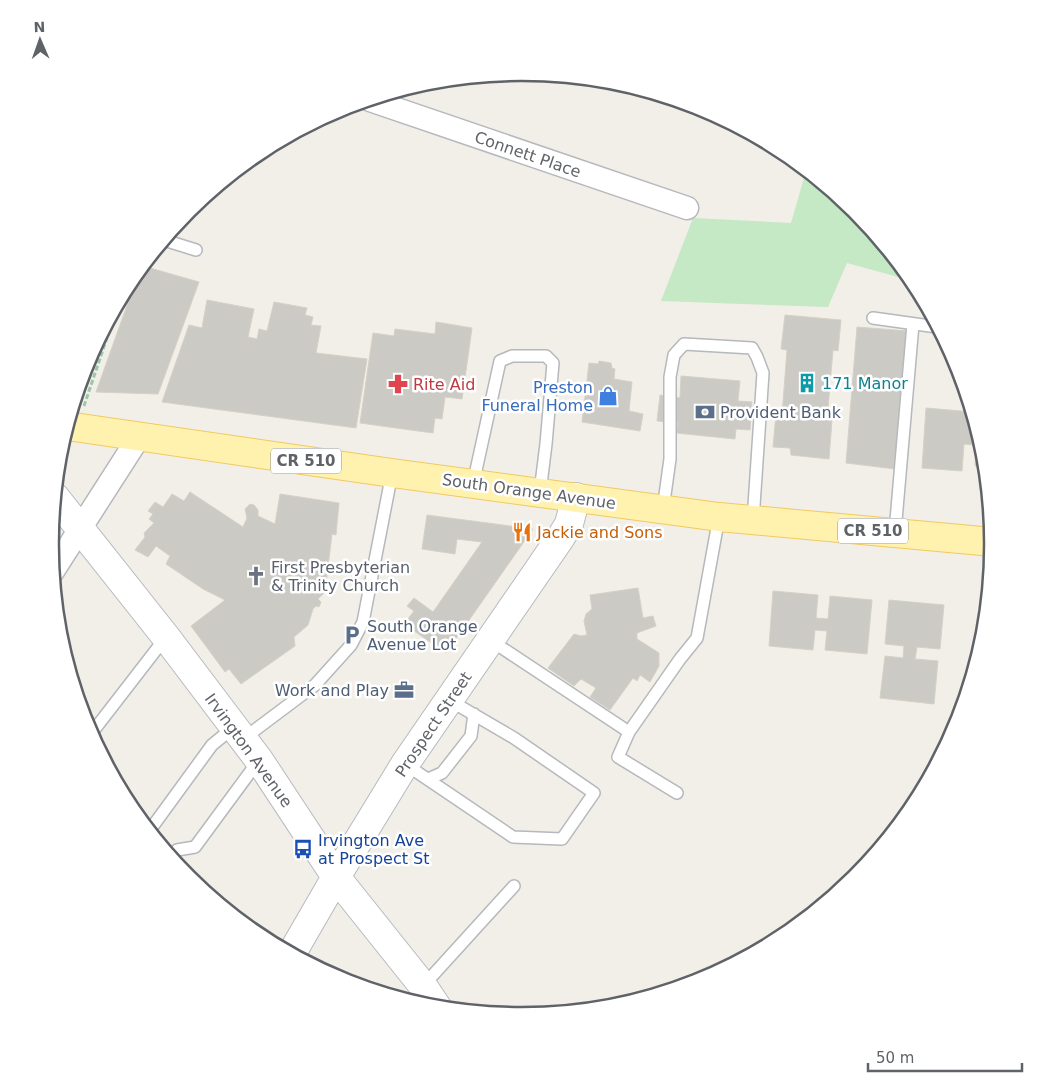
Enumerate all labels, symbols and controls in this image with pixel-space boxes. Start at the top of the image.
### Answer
north arrow [15,15,65,65]
text: N [33,19,46,35]
street label: Connett Place [472,127,584,182]
building icon: 171 Manor [796,372,818,394]
pharmacy icon: Rite Aid [387,373,409,395]
place label: 171 Manor [822,374,908,393]
place label: Rite Aid [413,375,475,394]
place label: Preston Funeral Home [481,378,593,415]
shop icon: Preston Funeral Home [597,385,619,407]
bank icon: Provident Bank [694,401,716,423]
place label: Provident Bank [720,403,842,422]
road number: CR 510 [271,448,341,474]
street label: South Orange Avenue [441,470,617,513]
road number: CR 510 [838,518,908,544]
restaurant icon: Jackie and Sons [511,521,533,543]
place label: Jackie and Sons [536,523,663,542]
place label: First Presbyterian & Trinity Church [271,558,410,595]
church icon: First Presbyterian & Trinity Church [245,565,267,587]
place label: South Orange Avenue Lot [367,617,478,654]
parking icon: South Orange Avenue Lot [341,624,363,646]
street label: Prospect Street [391,668,476,780]
office icon: Work and Play [393,679,415,701]
place label: Work and Play [275,681,389,700]
street label: Irvington Avenue [201,690,296,811]
place label: Irvington Ave at Prospect St [318,831,429,868]
bus stop icon: Irvington Ave at Prospect St [292,838,314,860]
scale bar [868,1040,1022,1072]
text: 50 m [876,1049,914,1067]

